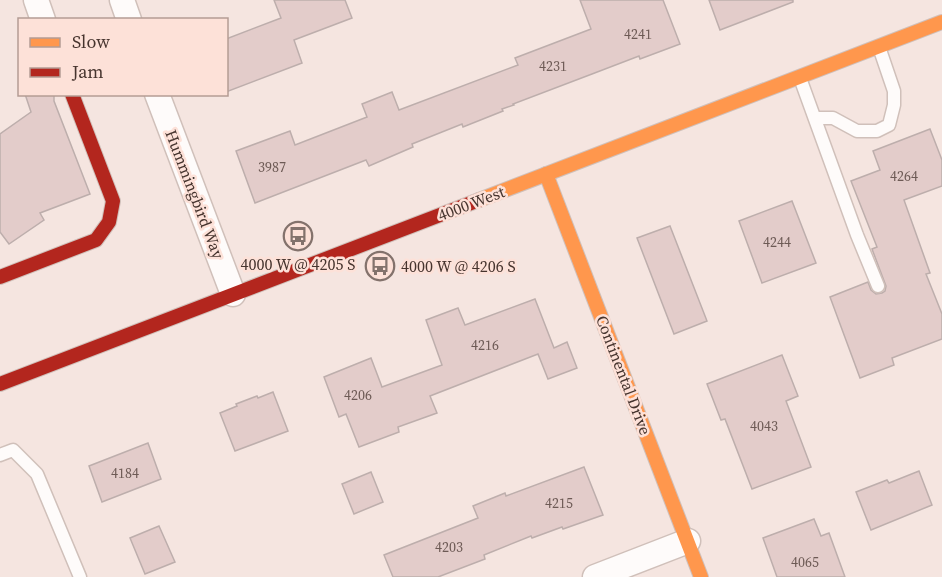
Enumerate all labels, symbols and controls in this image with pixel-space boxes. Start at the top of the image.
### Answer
legend [18,18,228,96]
house number: 4241 [624,24,652,44]
text: Slow [72,29,110,54]
house number: 4231 [539,56,567,76]
text: Jam [71,59,104,84]
street label: Hummingbird Way [160,126,230,262]
house number: 3987 [258,157,286,177]
house number: 4264 [890,166,918,186]
street label: 4000 West [434,180,508,226]
bus stop icon: 4000 W @ 4205 S [282,220,314,252]
house number: 4244 [763,232,791,252]
bus stop icon: 4000 W @ 4206 S [364,250,396,282]
place label: 4000 W @ 4205 S [241,253,355,275]
place label: 4000 W @ 4206 S [401,255,516,277]
street label: Continental Drive [591,312,657,438]
house number: 4216 [471,335,499,355]
house number: 4206 [344,385,372,405]
house number: 4043 [750,416,778,436]
house number: 4184 [111,463,139,483]
house number: 4215 [545,493,573,513]
house number: 4203 [435,537,463,557]
house number: 4065 [791,552,819,572]

